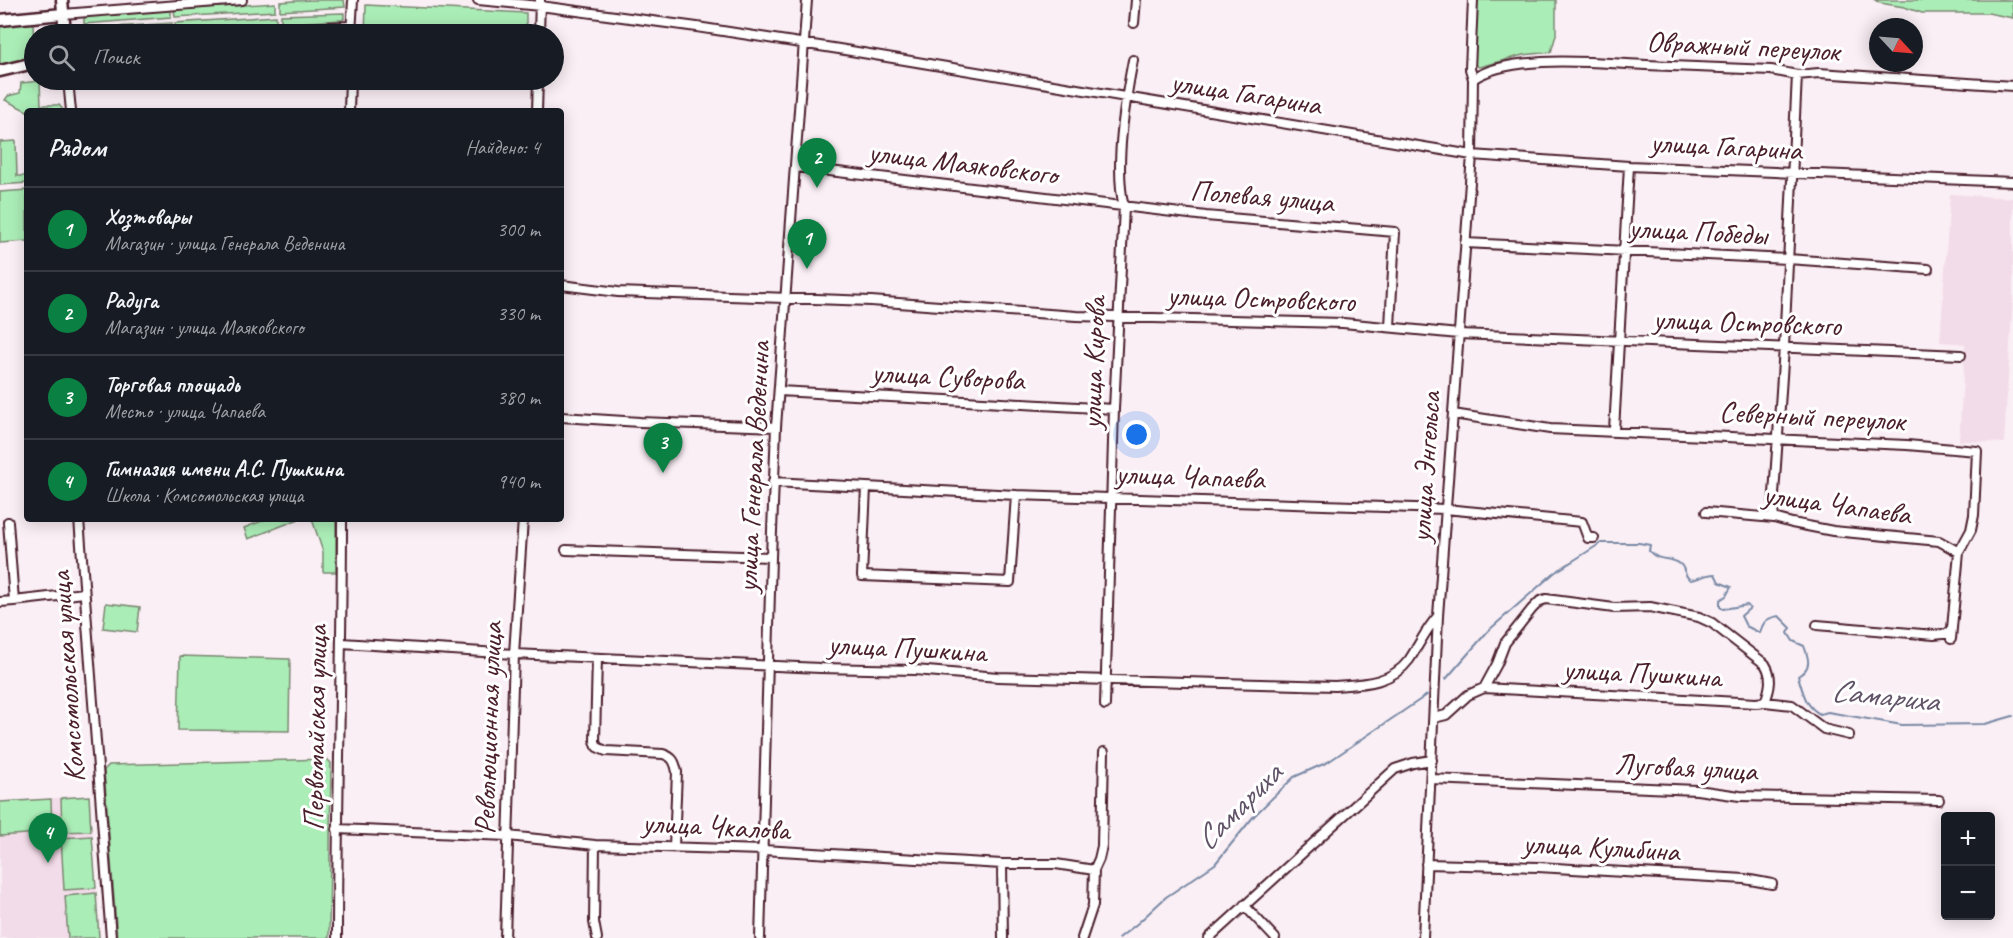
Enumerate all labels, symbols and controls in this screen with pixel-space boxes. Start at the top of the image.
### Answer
north arrow [1869,18,1923,72]
street label: Овражный переулок [1646,22,1843,70]
search box [24,24,564,90]
icon: search [45,41,78,74]
text: Поиск [93,43,139,71]
street label: улица Гагарина [1166,62,1326,124]
street label: улица Гагарина [1647,123,1805,169]
text: Рядом [48,131,106,164]
street label: улица Маяковского [864,132,1063,194]
text: Найдено: 4 [465,135,540,160]
pin: 2 [798,138,836,188]
street label: Полевая улица [1189,171,1337,221]
text: Хозтовары [105,203,191,231]
street label: улица Победы [1626,208,1770,254]
text: 1 [63,217,72,242]
text: 300 m [497,217,540,242]
pin: 1 [788,220,826,269]
text: Магазин · улица Генерала Веденина [105,231,344,256]
street label: улица Островского [1164,276,1357,320]
text: Радуга [105,287,158,315]
street label: улица Кирова [1072,293,1114,432]
street label: улица Островского [1650,300,1843,344]
text: 2 [63,301,72,326]
text: 330 m [497,301,540,326]
text: Магазин · улица Маяковского [105,315,304,340]
street label: улица Генерала Веденина [727,338,779,596]
street label: улица Суворова [869,353,1027,399]
text: Торговая площадь [105,371,240,399]
text: 3 [63,385,72,410]
text: 380 m [497,385,540,410]
street label: улица Энгельса [1401,388,1449,546]
street label: Северный переулок [1718,392,1909,440]
text: Место · улица Чапаева [105,399,265,424]
your location [1122,420,1151,449]
pin: 3 [644,424,682,473]
street label: улица Чапаева [1113,454,1267,498]
text: Гимназия имени А.С. Пушкина [105,455,343,483]
text: 4 [63,469,72,494]
text: 940 m [497,469,540,494]
street label: улица Чапаева [1759,475,1915,533]
text: Школа · Комсомольская улица [105,483,304,508]
street label: Комсомольская улица [41,568,93,784]
street label: Революционная улица [465,619,511,835]
street label: Первомайская улица [294,623,336,831]
street label: улица Пушкина [825,625,990,671]
street label: улица Пушкина [1560,650,1725,696]
water label: Самариха [1829,669,1943,722]
street label: Луговая улица [1614,744,1760,790]
water label: Самариха [1186,752,1293,859]
street label: улица Чкалова [639,803,793,849]
map controls [1941,812,1995,920]
button: + [1941,812,1995,866]
pin: 4 [28,814,68,863]
street label: улица Кулибина [1520,824,1682,870]
button: − [1941,866,1995,920]

